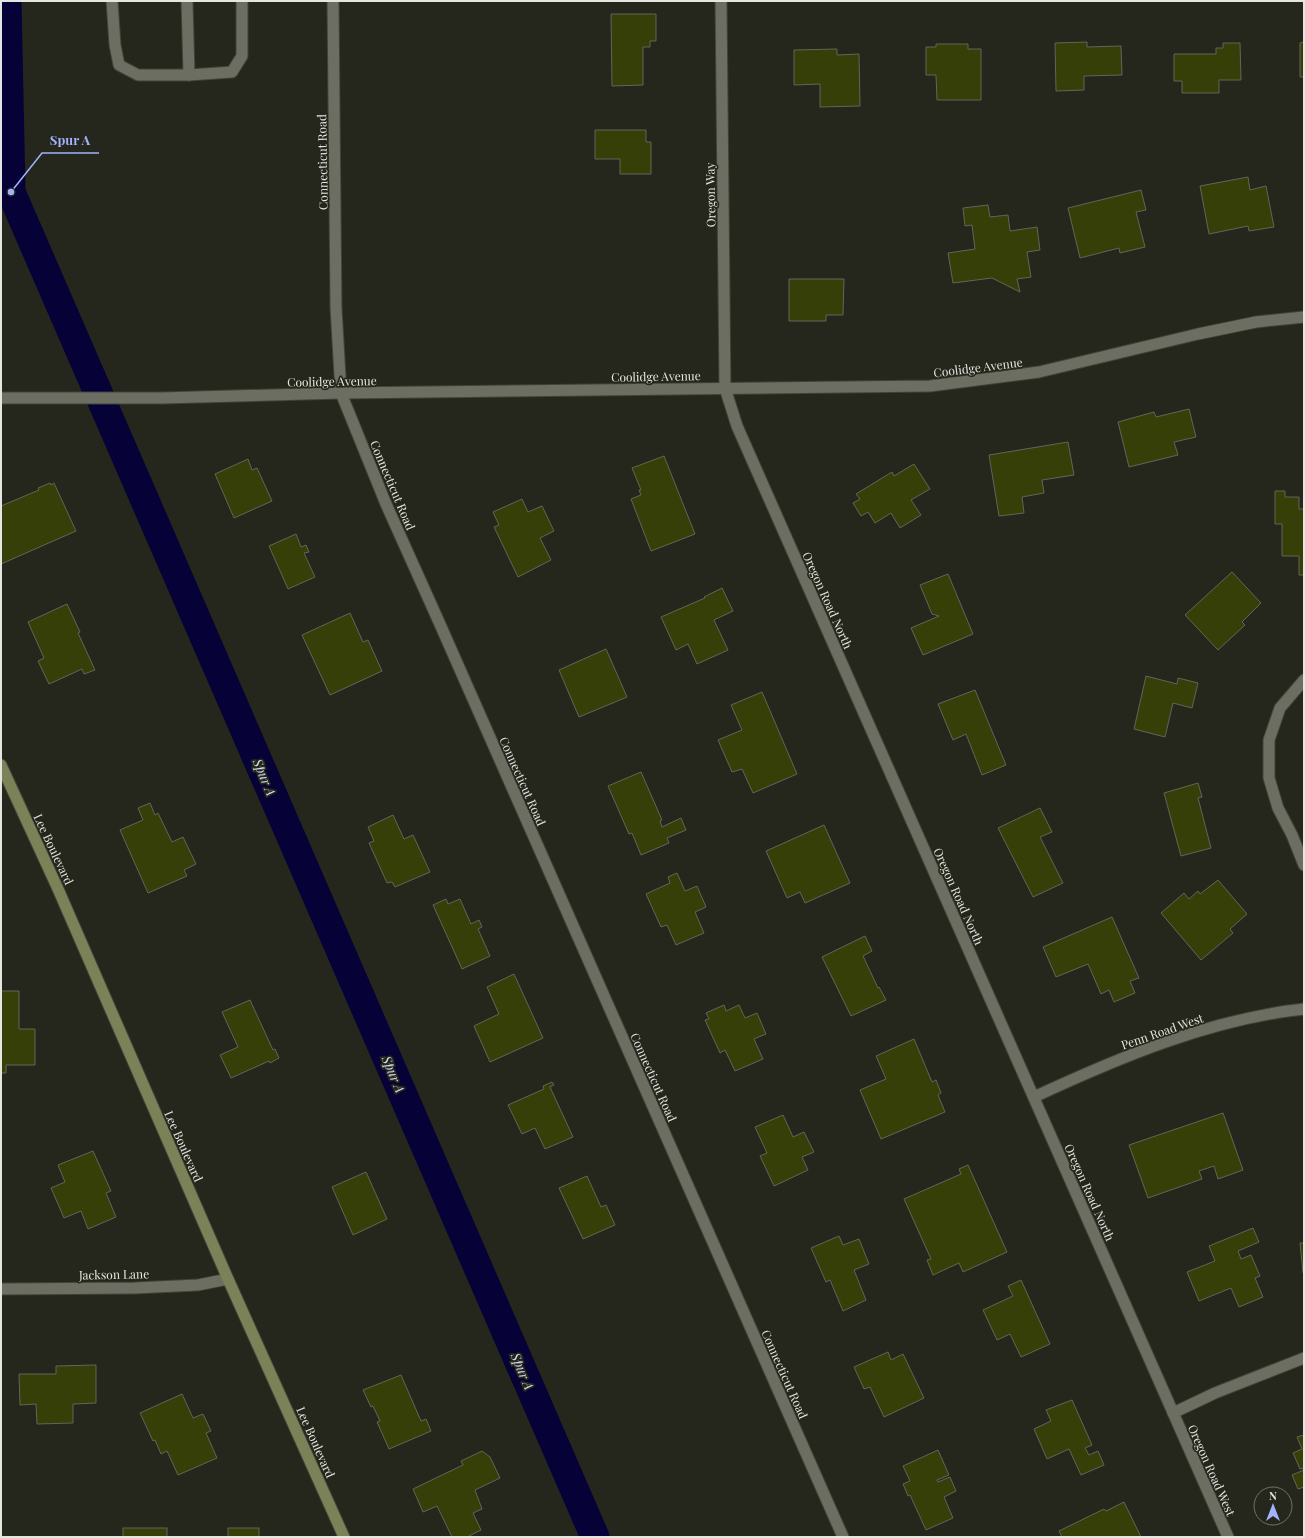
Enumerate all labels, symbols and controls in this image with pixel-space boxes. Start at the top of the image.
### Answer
street label: Connecticut Road [313,114,331,210]
callout: Spur A [42,128,99,153]
text: Spur A [50,131,90,148]
street label: Oregon Way [701,162,719,228]
street label: Coolidge Avenue [933,354,1023,380]
street label: Coolidge Avenue [611,367,701,385]
street label: Coolidge Avenue [287,372,377,390]
street label: Connecticut Road [367,438,419,532]
street label: Oregon Road North [799,549,857,651]
street label: Connecticut Road [496,734,550,828]
water label: Spur A [249,755,280,798]
street label: Lee Boulevard [31,811,77,887]
street label: Oregon Road North [930,845,988,947]
street label: Penn Road West [1119,1009,1206,1053]
street label: Connecticut Road [627,1030,681,1124]
water label: Spur A [378,1052,409,1095]
street label: Lee Boulevard [161,1108,207,1184]
street label: Oregon Road North [1061,1141,1119,1243]
street label: Jackson Lane [78,1265,149,1283]
street label: Connecticut Road [758,1327,812,1421]
water label: Spur A [507,1349,538,1392]
street label: Lee Boulevard [293,1404,339,1480]
street label: Oregon Road West [1185,1422,1240,1519]
north arrow [1253,1486,1293,1526]
text: N [1269,1488,1277,1503]

